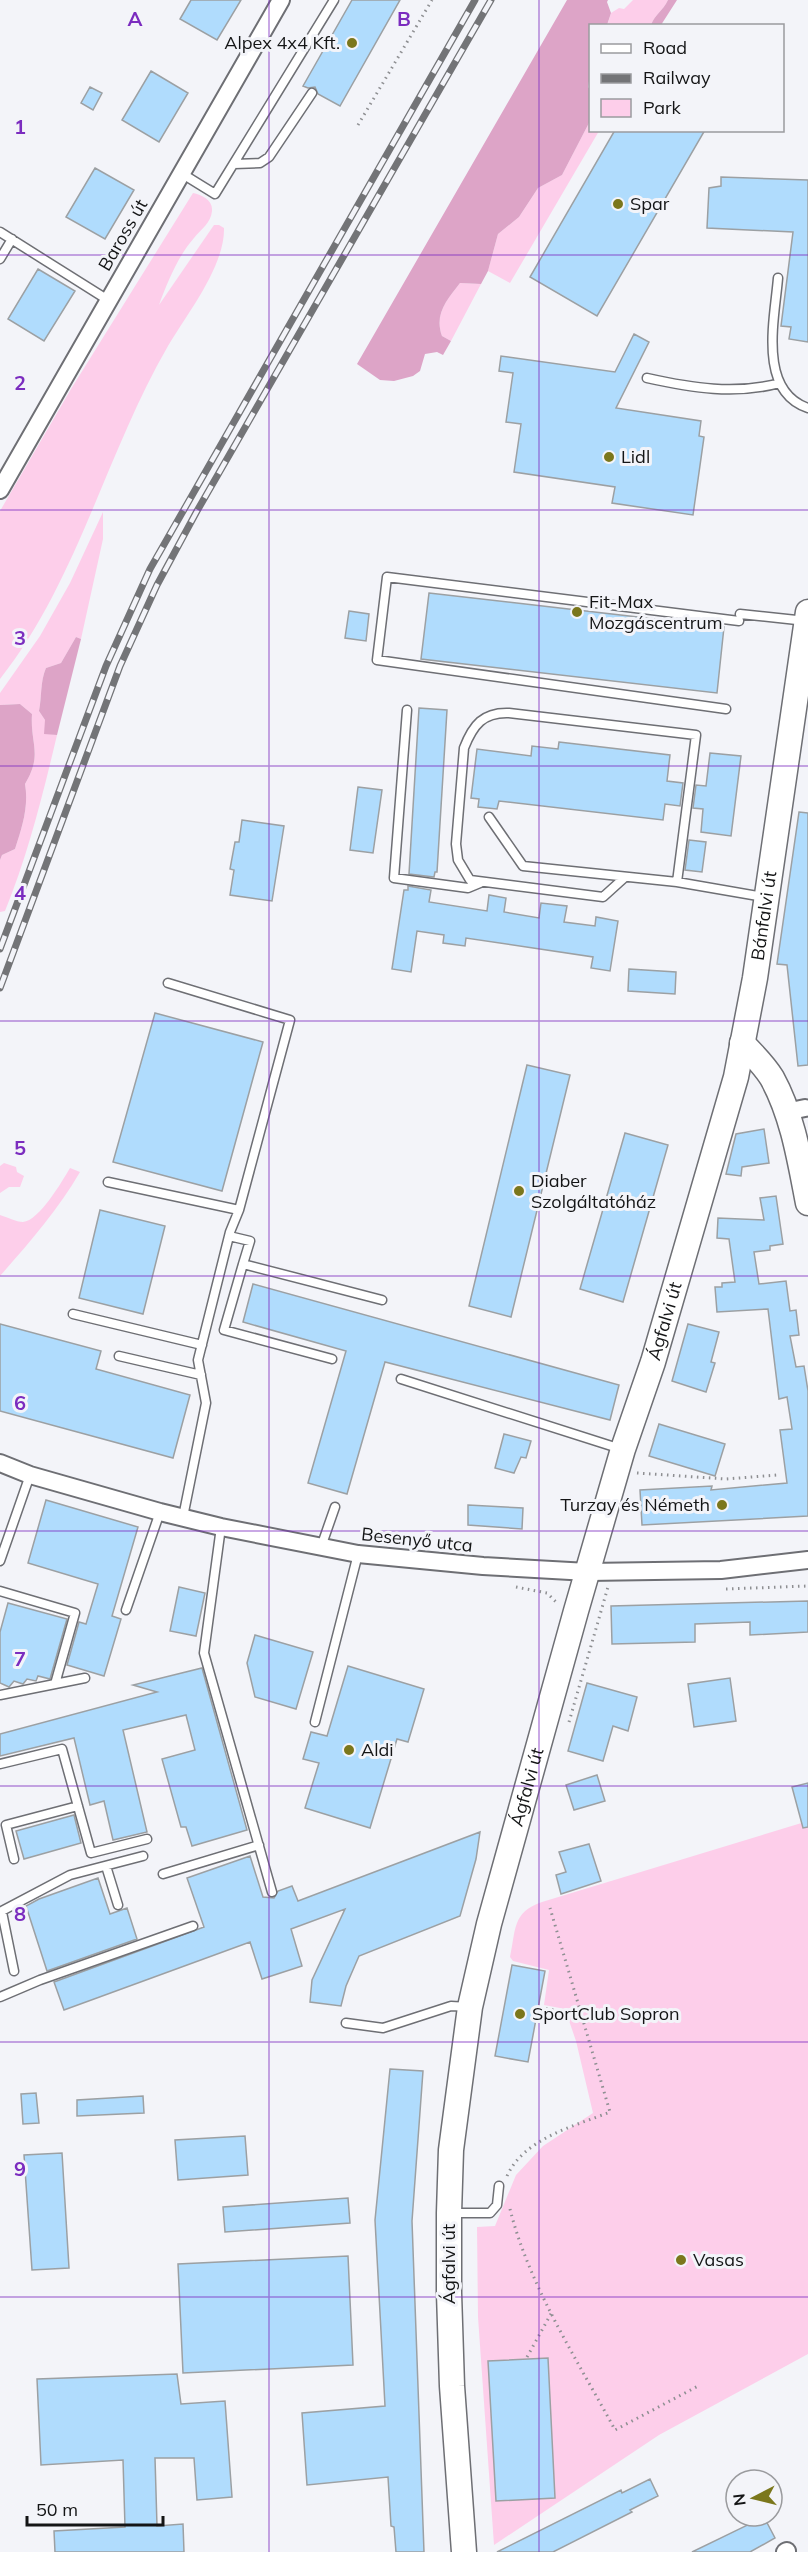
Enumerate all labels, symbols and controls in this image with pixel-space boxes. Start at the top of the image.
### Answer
text: A [128,6,143,31]
text: B [397,6,411,31]
legend [589,24,784,132]
place label: Alpex 4x4 Kft. [224,31,340,54]
marker: Alpex 4x4 Kft. [345,36,359,50]
text: Road [643,36,687,59]
text: Railway [643,66,711,89]
text: Park [643,96,682,119]
text: 1 [14,114,26,139]
place label: Spar [630,192,670,215]
street label: Baross út [93,195,152,275]
marker: Spar [611,197,625,211]
text: 2 [14,370,26,395]
place label: Lidl [621,445,650,468]
marker: Lidl [602,450,616,464]
place label: Fit-Max Mozgáscentrum [589,590,722,634]
marker: Fit-Max Mozgáscentrum [570,605,584,619]
text: 3 [14,625,26,650]
street label: Bánfalvi út [746,870,781,962]
text: 4 [14,880,26,905]
text: 5 [14,1135,26,1160]
place label: Diaber Szolgáltatóház [531,1169,656,1213]
marker: Diaber Szolgáltatóház [512,1184,526,1198]
street label: Ágfalvi út [642,1279,687,1363]
text: 6 [14,1390,26,1415]
place label: Turzay és Németh [560,1493,710,1516]
marker: Turzay és Németh [715,1498,729,1512]
street label: Besenyő utca [360,1522,474,1557]
text: 7 [14,1646,26,1671]
place label: Aldi [361,1738,394,1761]
marker: Aldi [342,1743,356,1757]
street label: Ágfalvi út [505,1745,548,1829]
text: 8 [14,1901,26,1926]
place label: SportClub Sopron [532,2002,680,2025]
marker: SportClub Sopron [513,2007,527,2021]
text: 9 [14,2156,26,2181]
street label: Ágfalvi út [437,2224,460,2304]
place label: Vasas [693,2248,744,2271]
marker: Vasas [674,2253,688,2267]
north arrow [724,2468,784,2528]
scale bar [27,2489,164,2527]
text: N [728,2493,750,2507]
text: 50 m [36,2498,78,2521]

